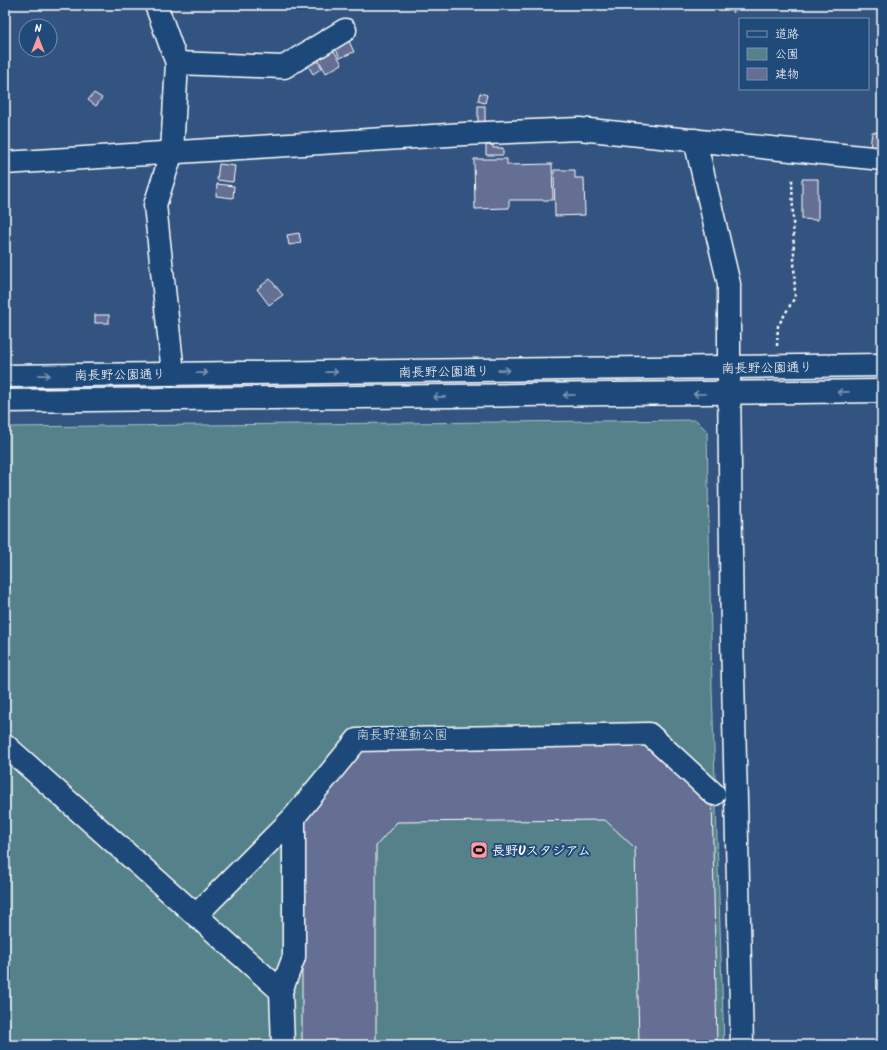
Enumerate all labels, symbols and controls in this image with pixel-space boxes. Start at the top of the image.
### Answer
north arrow [18,18,58,58]
legend [739,18,869,90]
text: N [35,20,42,38]
text: 道路 [775,25,799,44]
text: 公園 [775,45,799,64]
text: 建物 [775,65,799,84]
street label: 南長野公園通り [721,357,813,380]
street label: 南長野公園通り [398,361,490,384]
street label: 南長野公園通り [74,364,166,387]
one-way arrow [497,366,510,374]
one-way arrow [325,368,338,376]
one-way arrow [195,369,208,377]
one-way arrow [37,371,50,379]
one-way arrow [837,388,850,395]
one-way arrow [693,390,706,398]
one-way arrow [563,391,576,399]
one-way arrow [433,393,446,401]
park label: 南長野運動公園 [356,725,448,746]
sports icon: 長野Uスタジアム [469,840,489,860]
place label: 長野Uスタジアム [492,841,591,862]

